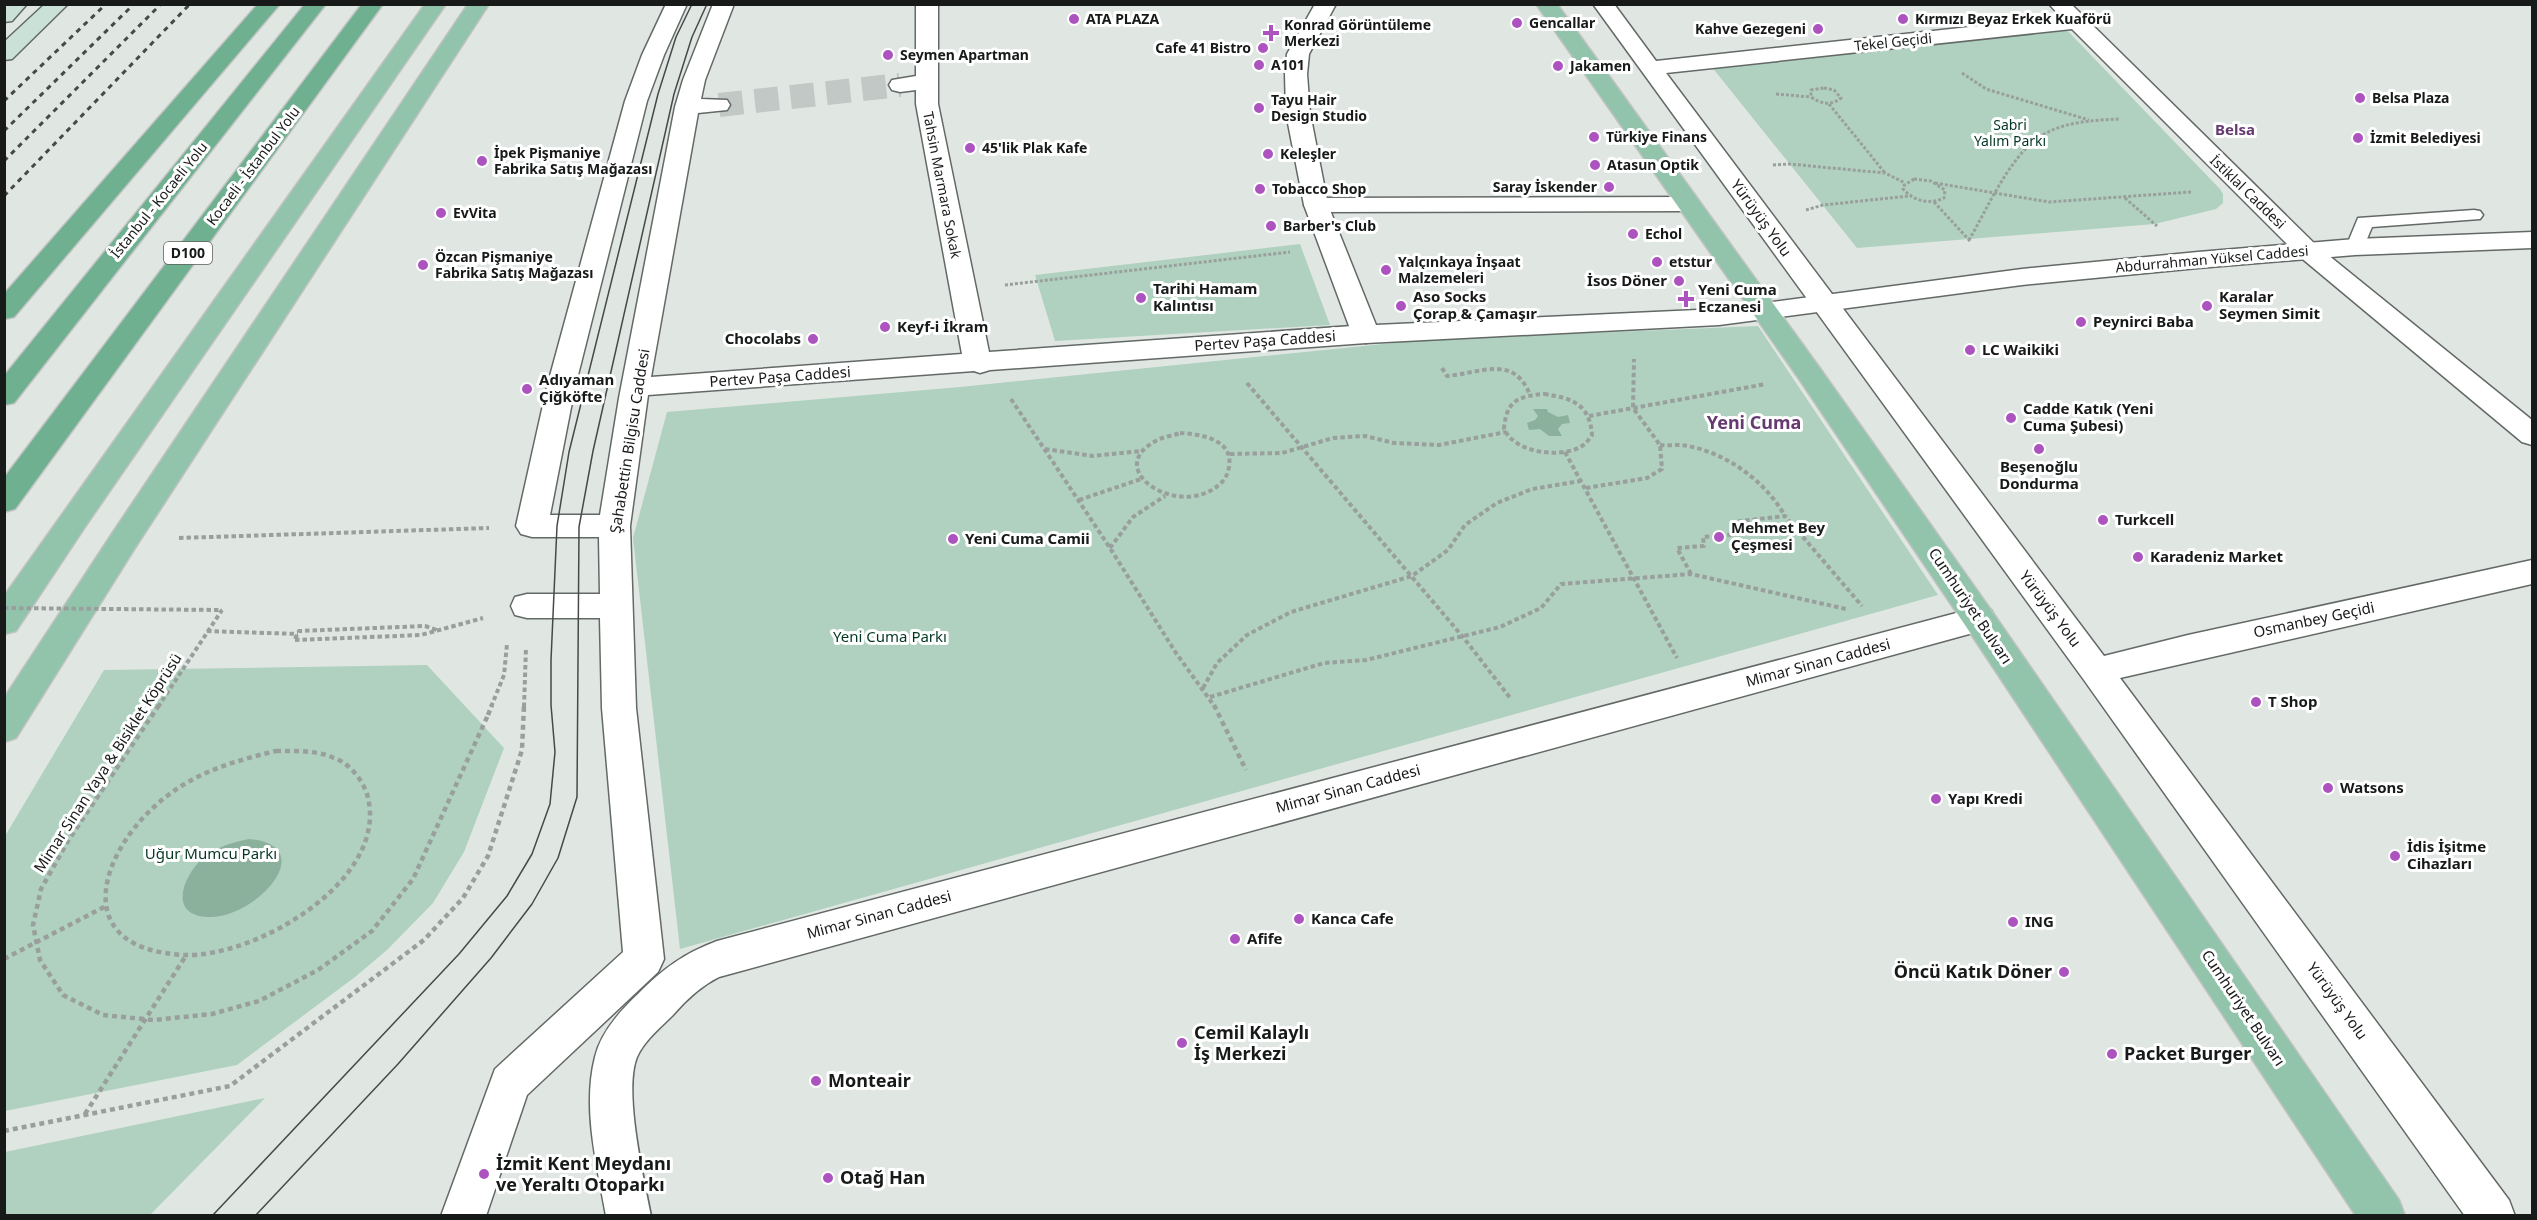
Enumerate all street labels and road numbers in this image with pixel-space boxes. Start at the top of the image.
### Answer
street label: Tekel Geçidi [1853,28,1933,55]
street label: Kocaeli - İstanbul Yolu [202,102,304,229]
street label: Tahsin Marmara Sokak [919,110,966,260]
street label: İstanbul - Kocaeli Yolu [106,138,211,262]
street label: İstiklal Caddesi [2206,151,2290,233]
street label: Yürüyüş Yolu [1727,175,1797,260]
street label: Abdurrahman Yüksel Caddesi [2115,241,2309,276]
road number: D100 [164,242,212,264]
street label: Pertev Paşa Caddesi [1194,325,1336,355]
street label: Şahabettin Bilgisu Caddesi [605,347,653,535]
street label: Pertev Paşa Caddesi [709,361,851,391]
street label: Cumhuriyet Bulvarı [1925,544,2017,667]
street label: Yürüyüş Yolu [2016,566,2086,651]
street label: Osmanbey Geçidi [2252,596,2376,642]
street label: Mimar Sinan Caddesi [1743,633,1892,691]
street label: Mimar Sinan Yaya & Bisiklet Köprüsü [29,649,186,876]
street label: Mimar Sinan Caddesi [1273,759,1422,817]
street label: Mimar Sinan Caddesi [804,885,953,943]
street label: Cumhuriyet Bulvarı [2198,946,2290,1069]
street label: Yürüyüş Yolu [2303,958,2373,1043]

